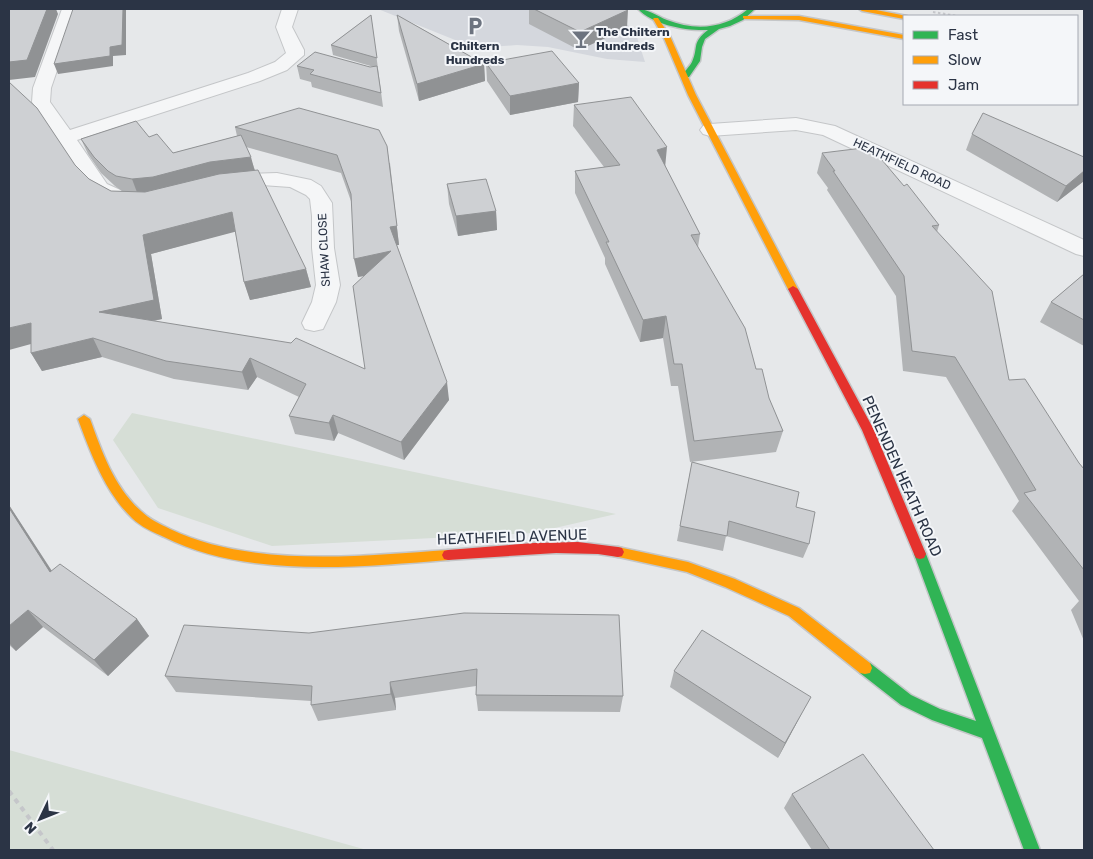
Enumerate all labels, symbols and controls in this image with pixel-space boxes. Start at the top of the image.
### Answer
parking icon: Chiltern Hundreds [464,15,486,37]
legend [903,15,1078,105]
place label: The Chiltern Hundreds [596,25,670,53]
text: Fast [948,26,978,44]
bar icon: The Chiltern Hundreds [570,28,592,50]
place label: Chiltern Hundreds [446,39,505,67]
text: Slow [948,51,981,69]
text: Jam [948,76,979,94]
street label: HEATHFIELD ROAD [851,135,953,193]
street label: SHAW CLOSE [315,213,333,287]
street label: PENENDEN HEATH ROAD [858,393,946,559]
street label: HEATHFIELD AVENUE [437,525,587,549]
north arrow [15,794,65,844]
text: N [21,818,41,837]

